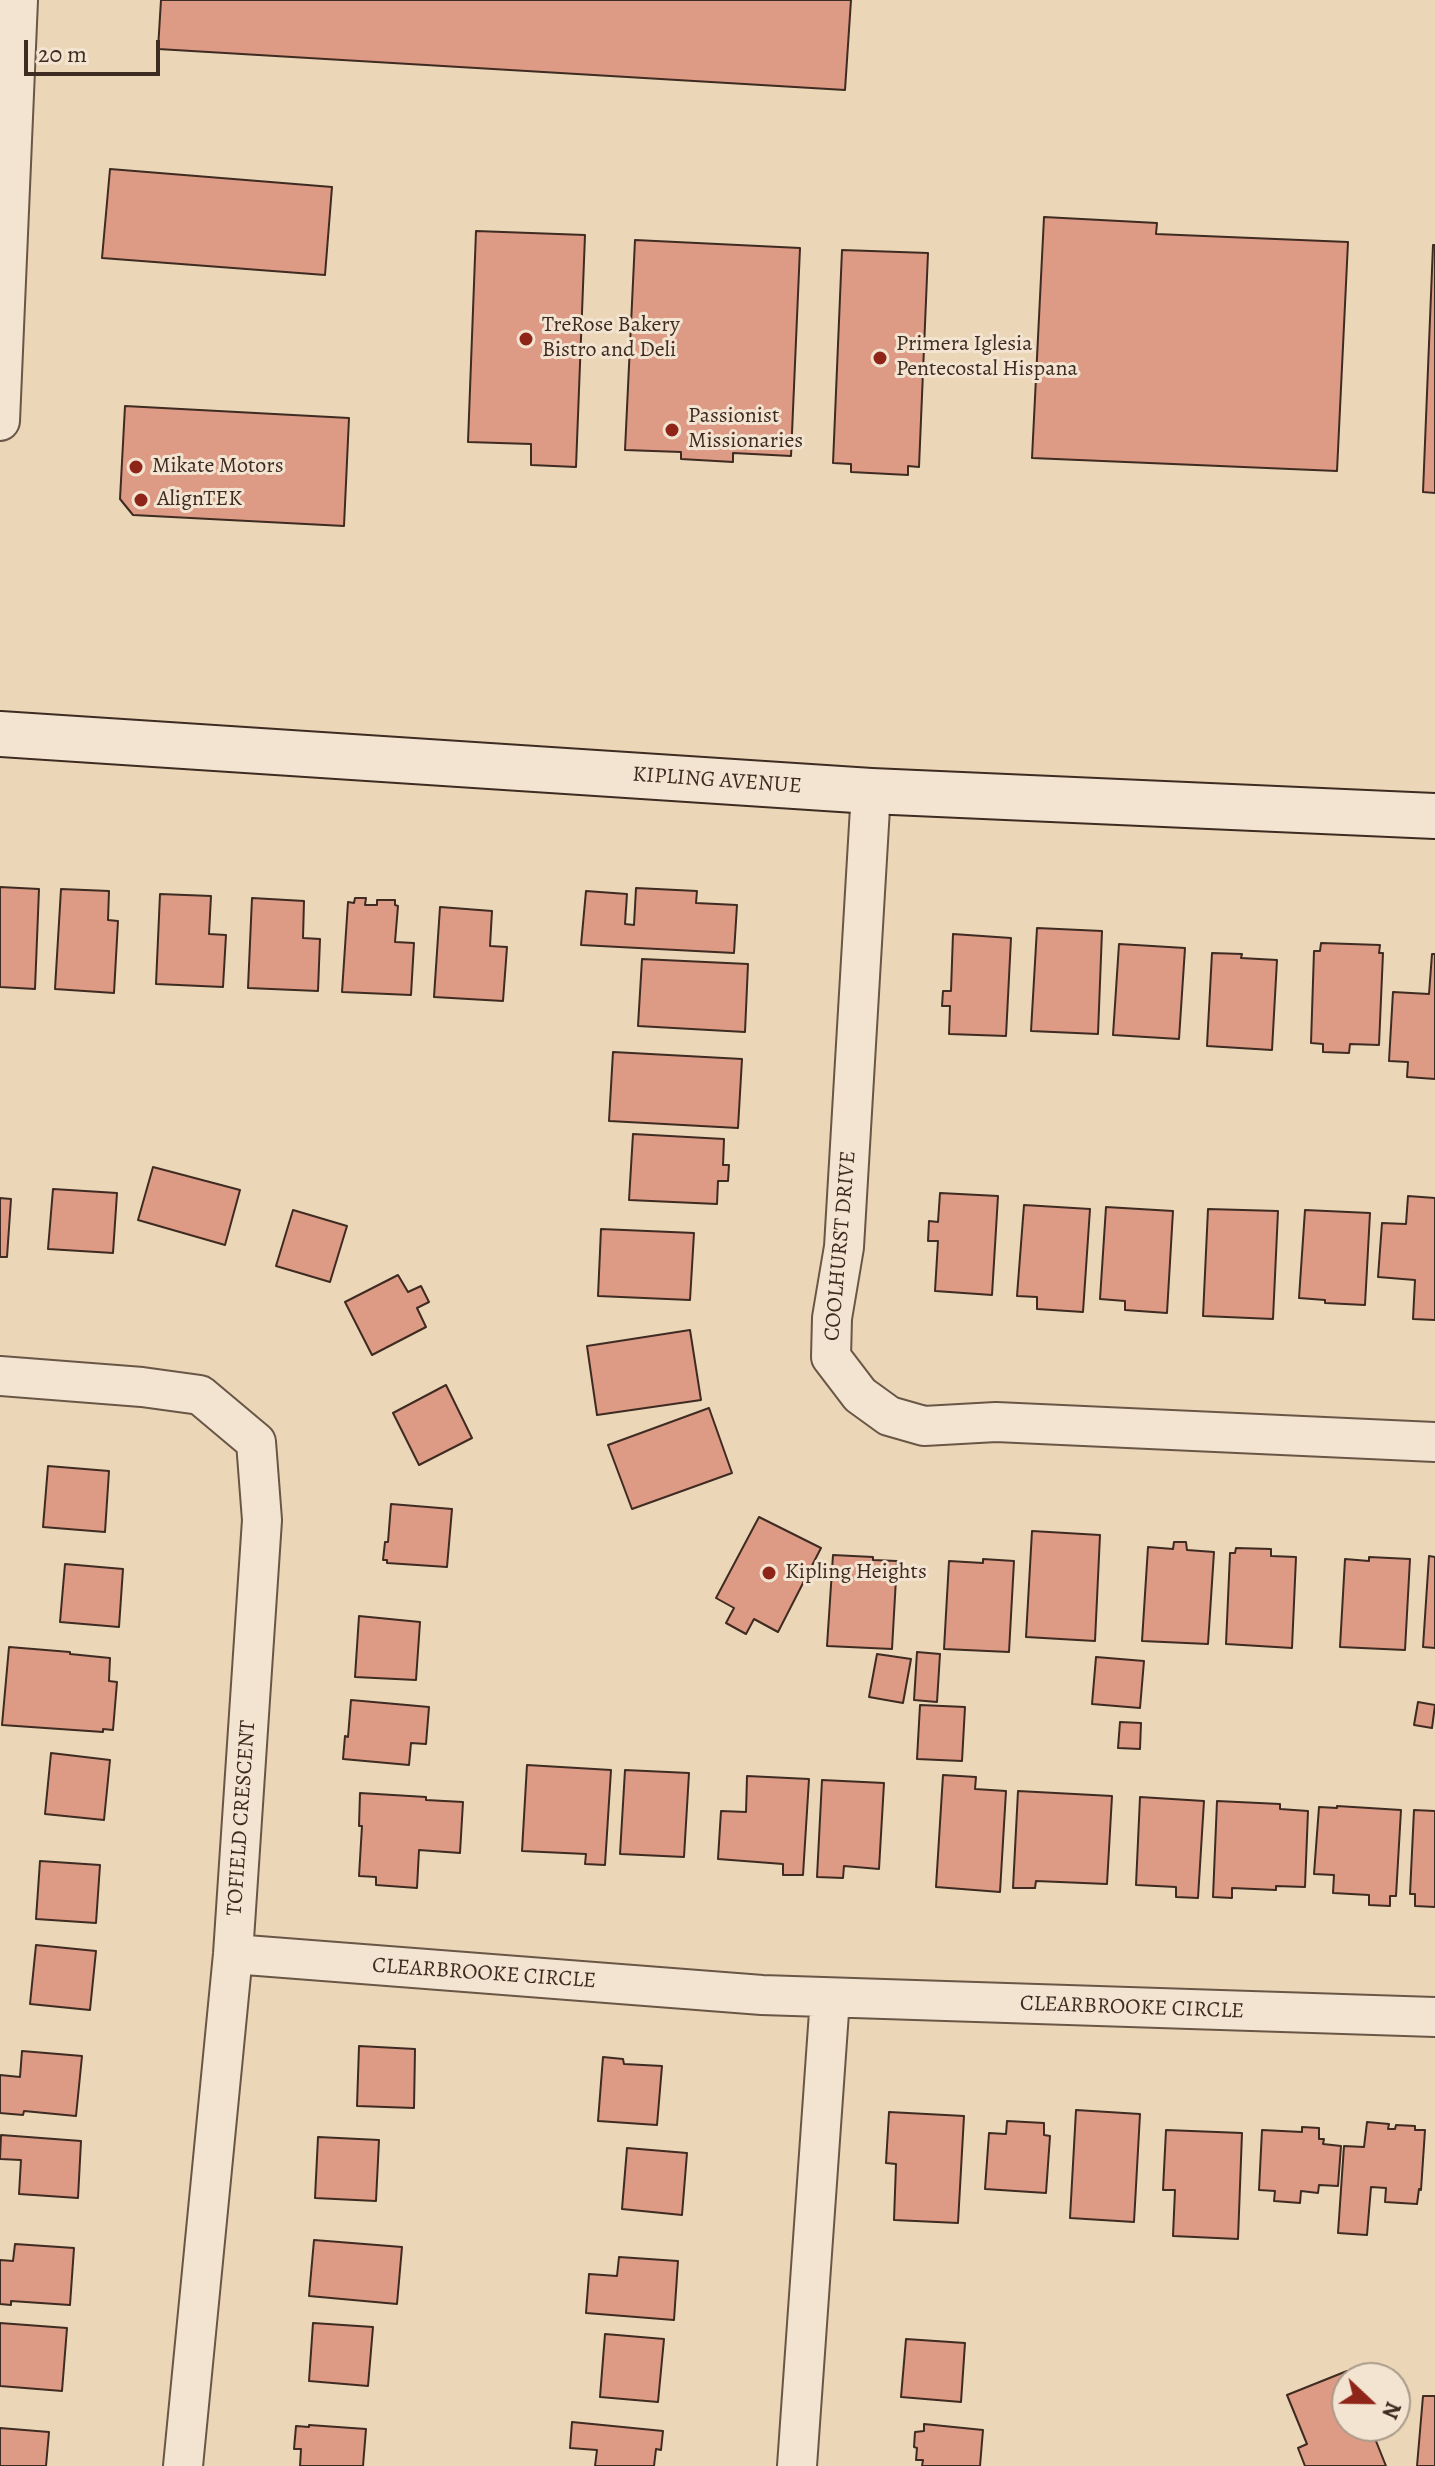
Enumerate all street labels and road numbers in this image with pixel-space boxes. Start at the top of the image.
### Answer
street label: KIPLING AVENUE [632,762,802,800]
street label: COOLHURST DRIVE [820,1150,862,1342]
street label: TOFIELD CRESCENT [222,1719,262,1917]
street label: CLEARBROOKE CIRCLE [371,1953,597,1995]
street label: CLEARBROOKE CIRCLE [1020,1991,1244,2025]

